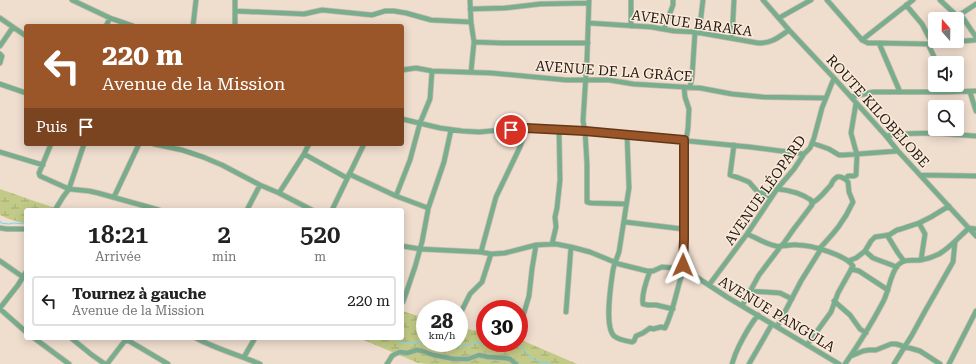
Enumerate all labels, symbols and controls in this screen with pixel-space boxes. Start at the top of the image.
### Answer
street label: AVENUE BARAKA [631,7,754,39]
north arrow [928,12,964,48]
map controls [928,12,964,136]
text: 220 m [102,39,183,72]
icon: left [36,40,88,92]
street label: ROUTE KILOBELOBE [823,52,933,170]
button: sound [928,56,964,92]
street label: AVENUE DE LA GRÂCE [535,58,693,84]
text: Avenue de la Mission [102,73,285,94]
button: search [928,100,964,136]
pin [494,113,528,147]
icon: arrive [75,116,97,138]
text: Puis [36,118,67,136]
icon: arrive [500,119,522,141]
street label: AVENUE LÉOPARD [721,132,809,248]
text: 18:21 [88,221,148,249]
text: 2 [218,221,231,249]
text: 520 [300,221,340,249]
position arrow [662,244,704,286]
text: Arrivée [95,249,141,264]
text: min [212,249,236,264]
text: m [314,249,326,264]
street label: AVENUE PANGULA [716,273,838,355]
text: Tournez à gauche [72,285,206,303]
icon: left [38,290,60,312]
text: 220 m [347,292,390,310]
speed limit sign: 30 [476,300,528,352]
text: Avenue de la Mission [72,303,204,318]
text: 28 [431,309,453,333]
text: km/h [429,330,455,341]

